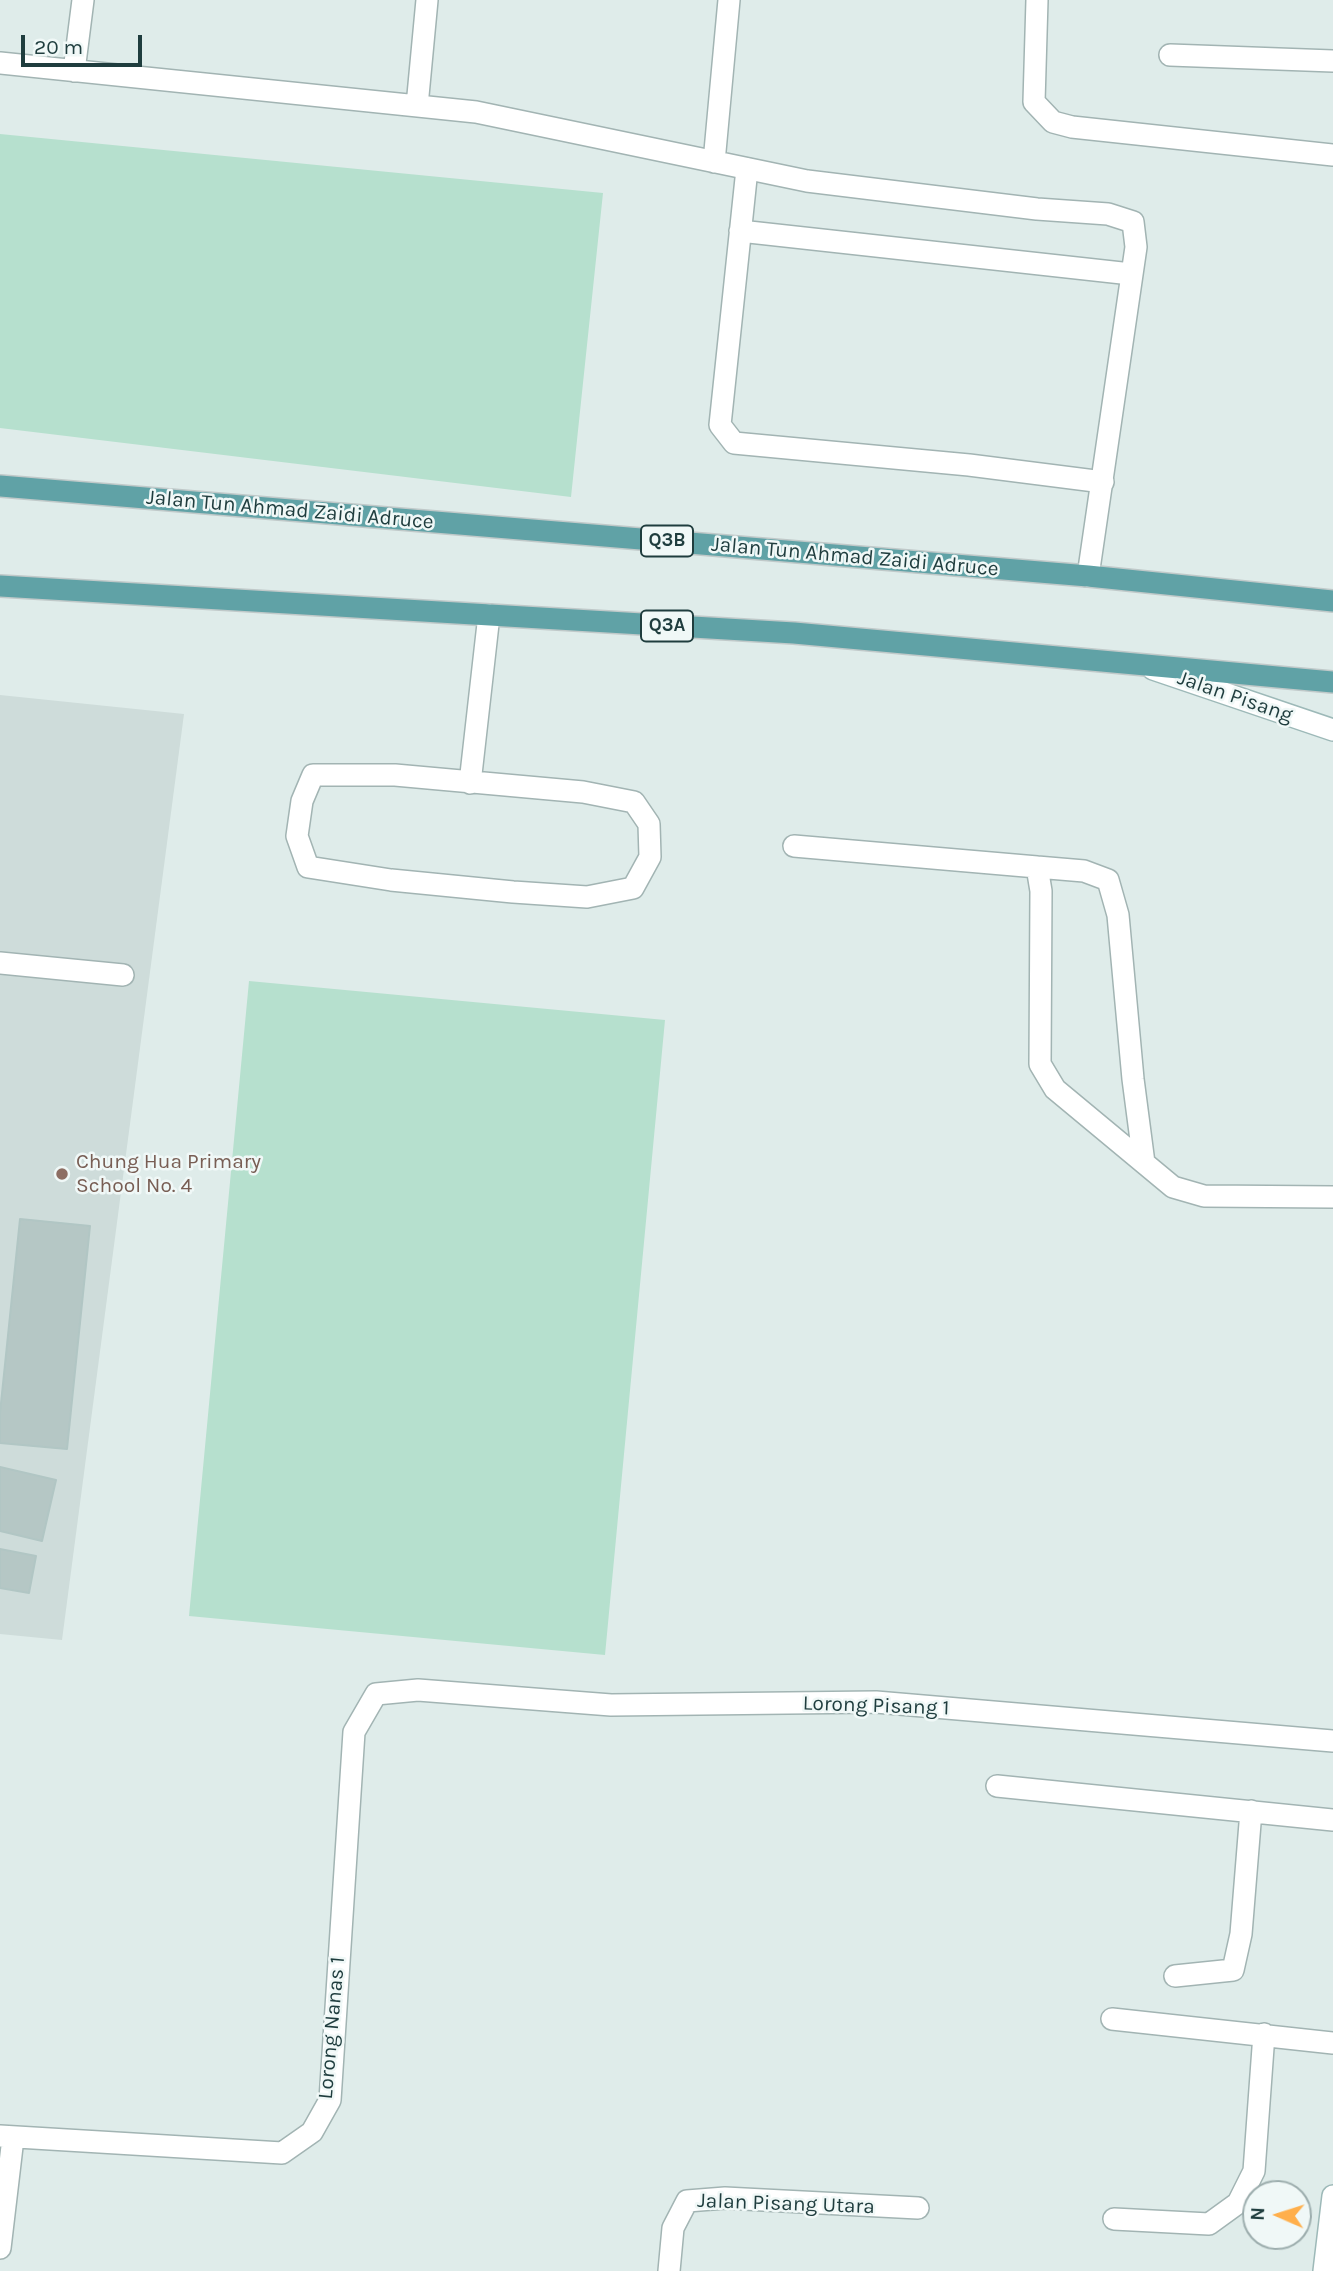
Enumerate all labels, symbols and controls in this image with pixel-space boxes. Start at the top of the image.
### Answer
scale bar [24,21,145,65]
text: 20 m [34,35,83,59]
street label: Jalan Tun Ahmad Zaidi Adruce [145,485,435,535]
road number: Q3B [641,526,693,556]
street label: Jalan Tun Ahmad Zaidi Adruce [710,532,1000,582]
road number: Q3A [641,610,693,642]
street label: Jalan Pisang [1174,666,1296,728]
place label: Chung Hua Primary School No. 4 [76,1149,261,1199]
marker: Chung Hua Primary School No. 4 [54,1166,70,1182]
street label: Lorong Pisang 1 [802,1691,950,1721]
street label: Lorong Nanas 1 [313,1956,351,2100]
north arrow [1242,2180,1312,2250]
street label: Jalan Pisang Utara [697,2188,875,2220]
text: N [1247,2207,1269,2221]

